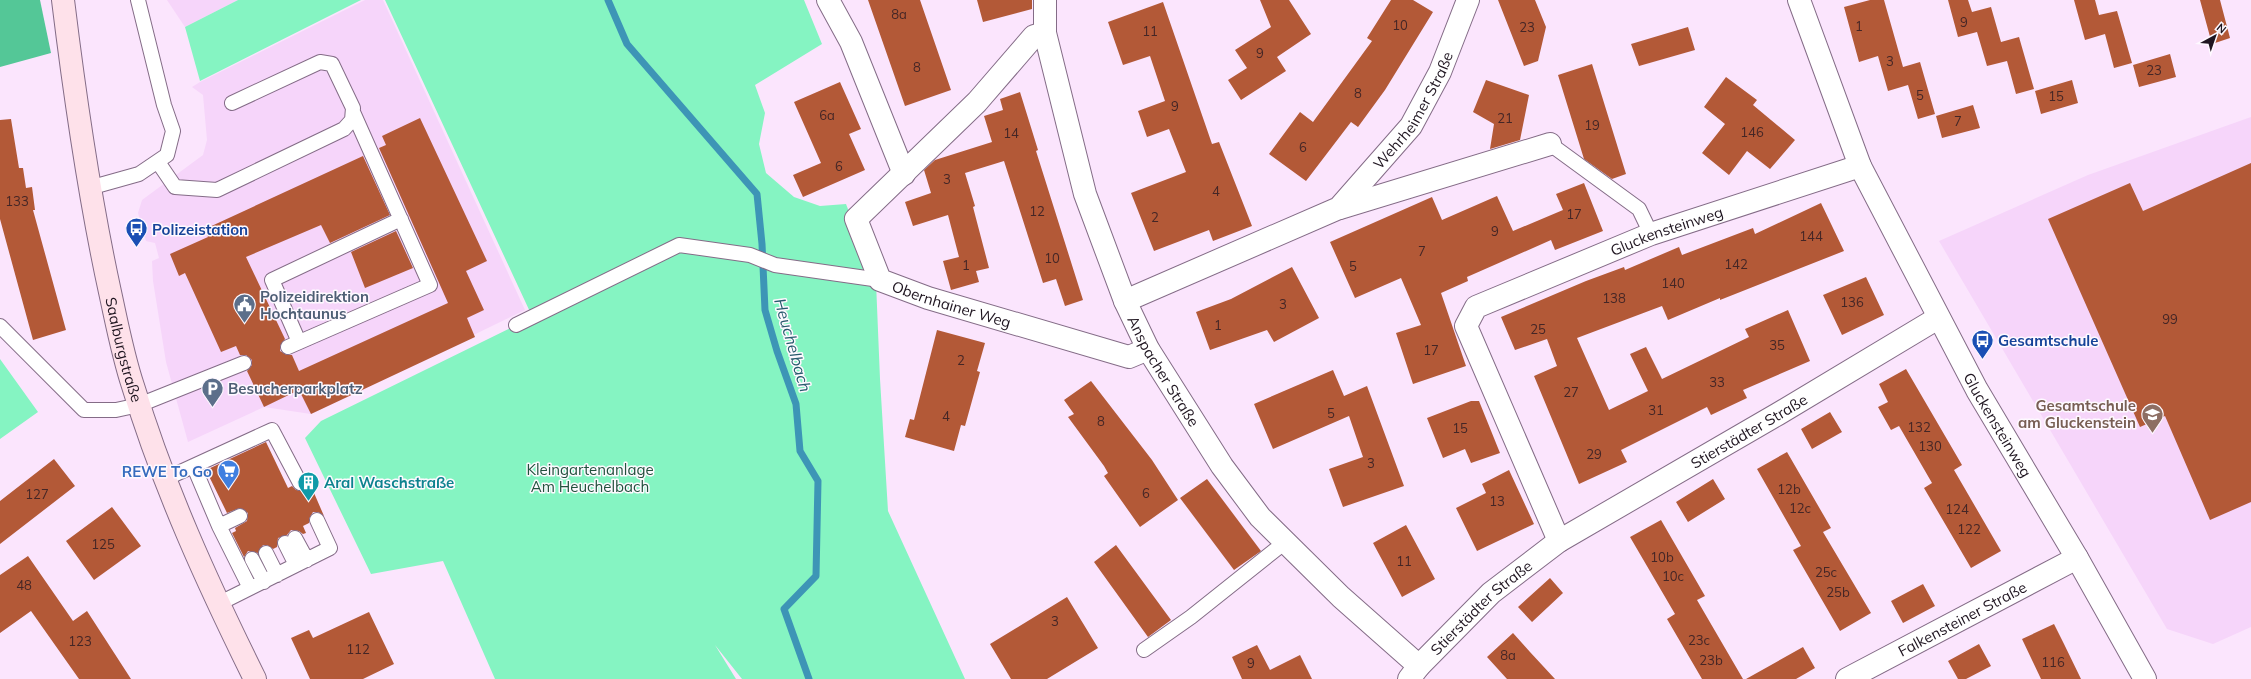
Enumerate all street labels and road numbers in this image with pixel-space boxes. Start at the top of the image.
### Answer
street label: Wehrheimer Straße [1369,49,1457,173]
street label: Gluckensteinweg [1607,202,1725,260]
street label: Obernhainer Weg [889,276,1013,331]
street label: Saalburgstraße [102,295,147,404]
street label: Anspacher Straße [1124,312,1204,430]
street label: Gluckensteinweg [1960,369,2036,480]
street label: Stierstädter Straße [1687,389,1810,472]
street label: Stierstädter Straße [1426,556,1536,659]
street label: Falkensteiner Straße [1895,577,2030,660]

